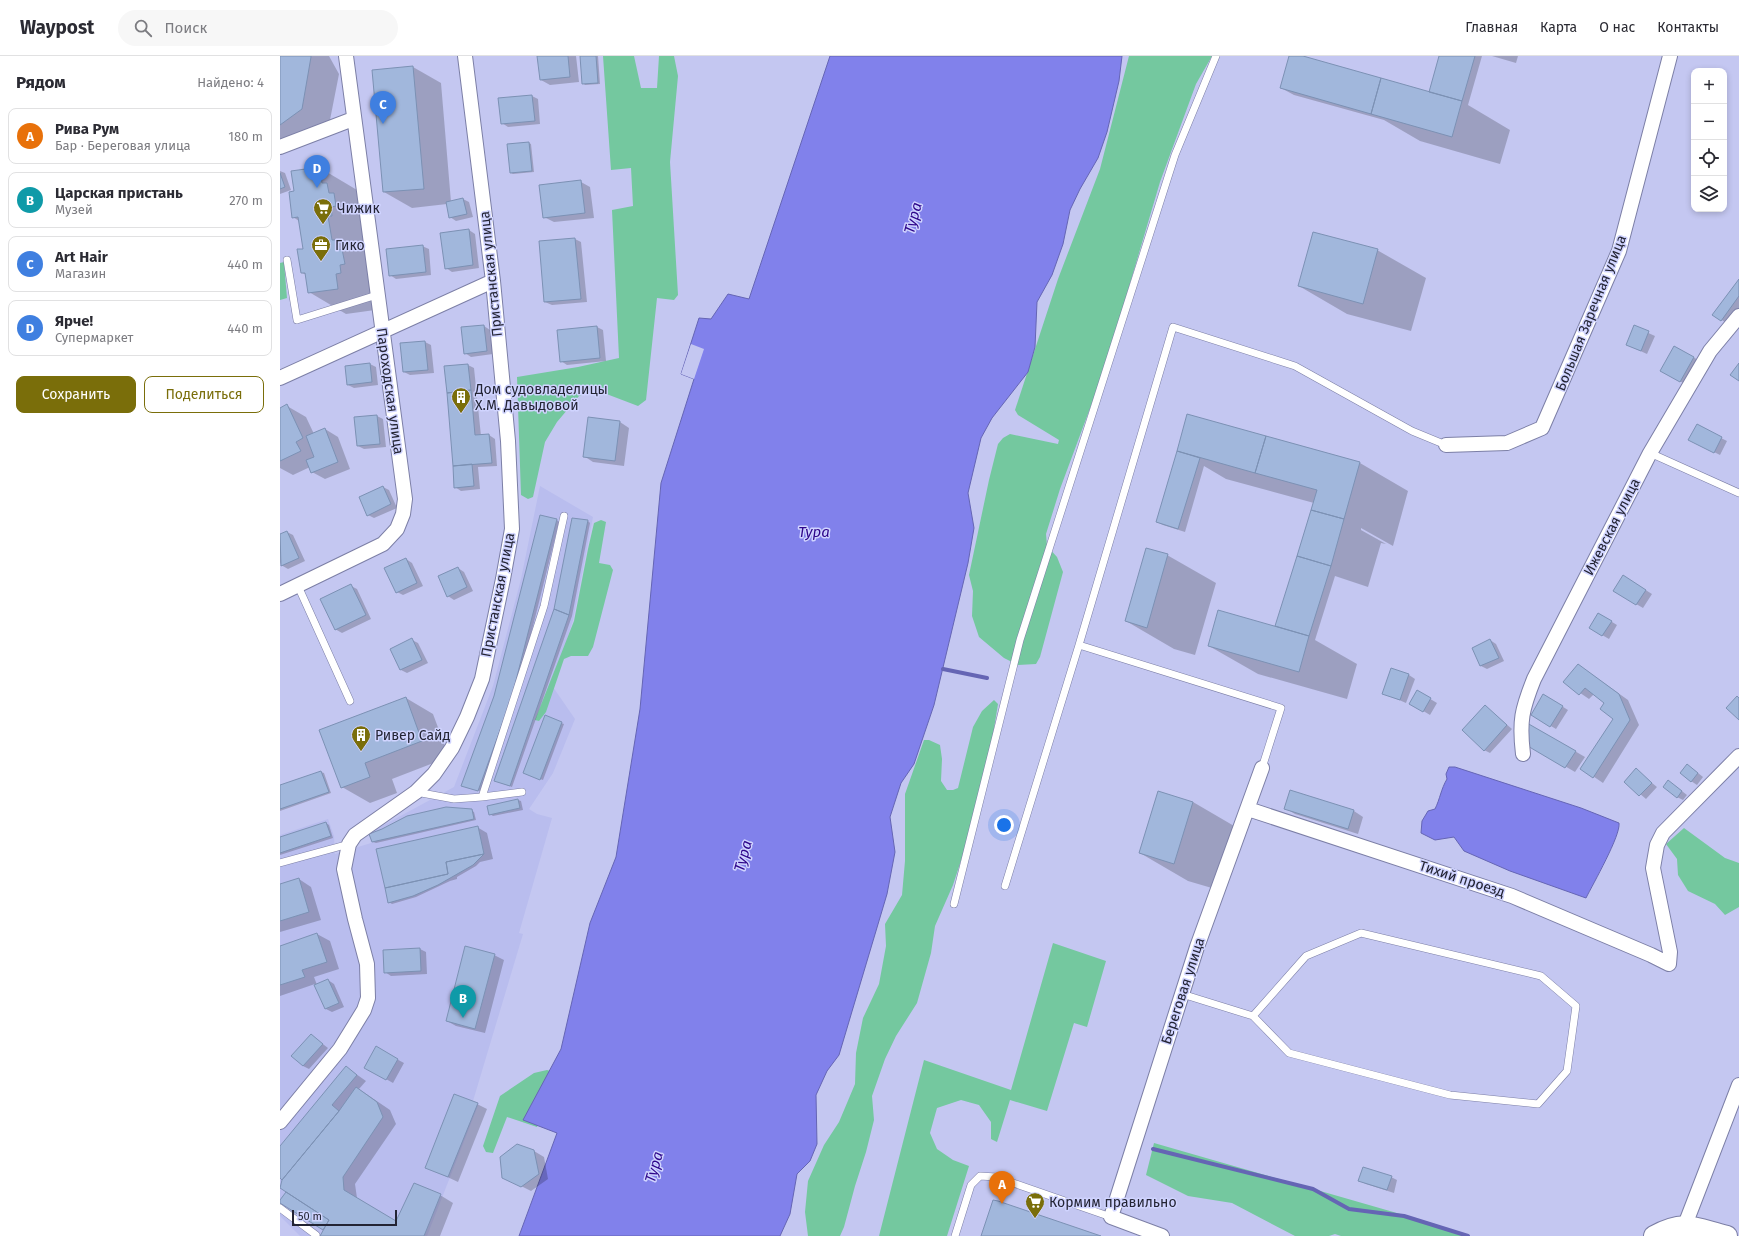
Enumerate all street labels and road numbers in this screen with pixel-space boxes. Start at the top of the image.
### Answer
street label: Пристанская улица [476,210,506,338]
street label: Большая Заречная улица [1552,233,1630,393]
street label: Пароходская улица [373,327,407,455]
street label: Ижевская улица [1580,476,1644,578]
street label: Пристанская улица [478,531,518,659]
street label: Тихий проезд [1417,857,1507,901]
street label: Береговая улица [1158,935,1208,1047]

